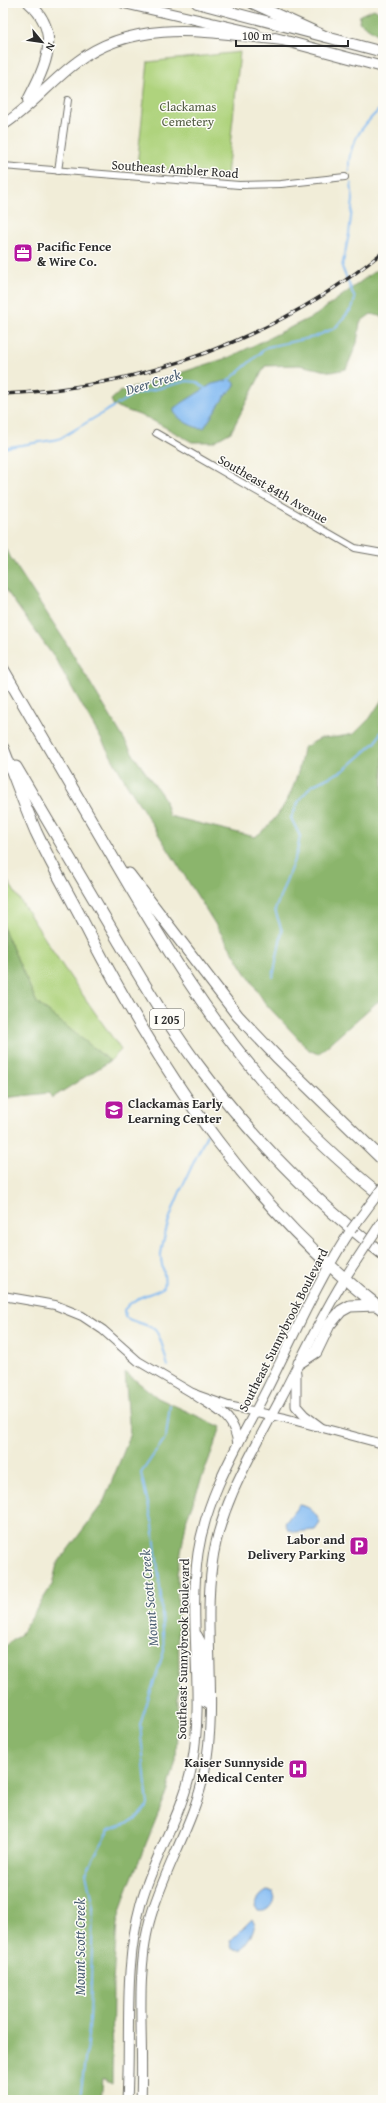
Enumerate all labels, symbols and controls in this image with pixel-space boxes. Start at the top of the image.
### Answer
north arrow [22,22,62,62]
scale bar [236,22,348,48]
text: 100 m [242,27,272,44]
text: N [42,40,60,55]
park label: Clackamas Cemetery [159,97,217,131]
street label: Southeast Ambler Road [111,155,239,183]
place label: Pacific Fence & Wire Co. [37,237,111,271]
office icon: Pacific Fence & Wire Co. [12,242,34,264]
water label: Deer Creek [122,364,184,400]
street label: Southeast 84th Avenue [215,450,331,528]
road number: I 205 [150,1009,184,1029]
place label: Clackamas Early Learning Center [128,1094,223,1128]
school or university icon: Clackamas Early Learning Center [103,1099,125,1121]
street label: Southeast Sunnybrook Boulevard [233,1245,333,1415]
place label: Labor and Delivery Parking [248,1530,346,1564]
parking icon: Labor and Delivery Parking [348,1535,370,1557]
water label: Mount Scott Creek [135,1548,163,1647]
street label: Southeast Sunnybrook Boulevard [172,1558,194,1740]
place label: Kaiser Sunnyside Medical Center [185,1753,284,1787]
hospital icon: Kaiser Sunnyside Medical Center [287,1758,309,1780]
water label: Mount Scott Creek [70,1898,90,1996]

